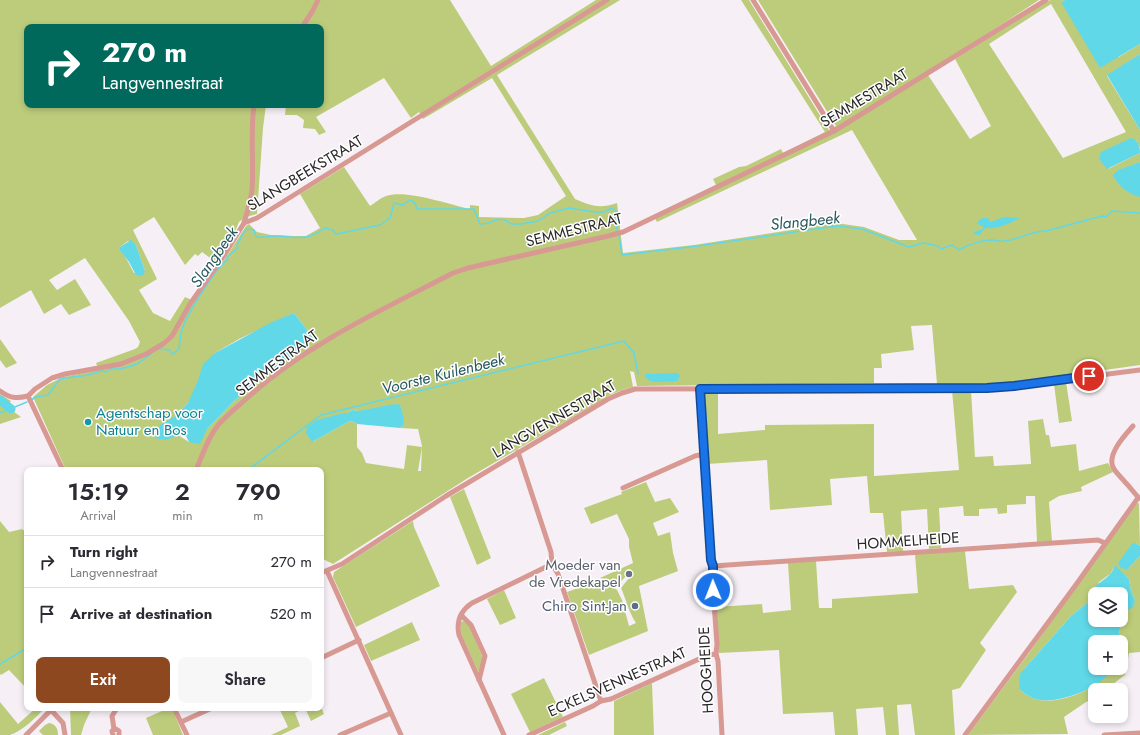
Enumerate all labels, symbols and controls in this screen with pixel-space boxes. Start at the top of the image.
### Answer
text: 270 m [102,32,187,73]
icon: right [36,40,88,92]
street label: SEMMESTRAAT [816,63,912,133]
text: Langvennestraat [102,70,223,96]
street label: SLANGBEEKSTRAAT [243,130,367,216]
water label: Slangbeek [769,206,842,236]
street label: SEMMESTRAAT [523,207,625,253]
water label: Slangbeek [185,221,244,292]
street label: SEMMESTRAAT [231,324,323,402]
water label: Voorste Kuilenbeek [379,347,508,400]
pin [1072,359,1106,393]
icon: arrive [1078,365,1100,387]
street label: LANGVENNESTRAAT [488,375,620,463]
place label: Agentschap voor Natuur en Bos [96,402,204,441]
marker: Agentschap voor Natuur en Bos [83,417,93,427]
text: 15:19 [67,474,129,509]
text: 2 [175,474,190,509]
text: 790 [236,474,281,509]
text: Arrival [80,506,116,525]
text: min [172,506,193,525]
text: m [253,506,263,525]
street label: HOMMELHEIDE [856,526,960,556]
text: Turn right [70,541,138,563]
icon: right [36,551,58,573]
text: 270 m [270,551,312,573]
place label: Moeder van de Vredekapel [529,554,621,593]
text: Langvennestraat [70,563,157,582]
marker: Moeder van de Vredekapel [624,569,634,579]
position arrow [692,569,734,611]
map controls [1088,587,1128,723]
button: layers [1088,587,1128,627]
place label: Chiro Sint-Jan [542,595,627,617]
marker: Chiro Sint-Jan [630,601,640,611]
icon: arrive [36,603,58,625]
text: Arrive at destination [70,603,212,625]
text: 520 m [270,603,312,625]
street label: HOOGHEIDE [693,626,719,714]
button: + [1088,635,1128,675]
street label: ECKELSVENNESTRAAT [544,642,690,722]
button: Exit [36,657,170,703]
button: Share [178,657,312,703]
button: − [1088,683,1128,723]

